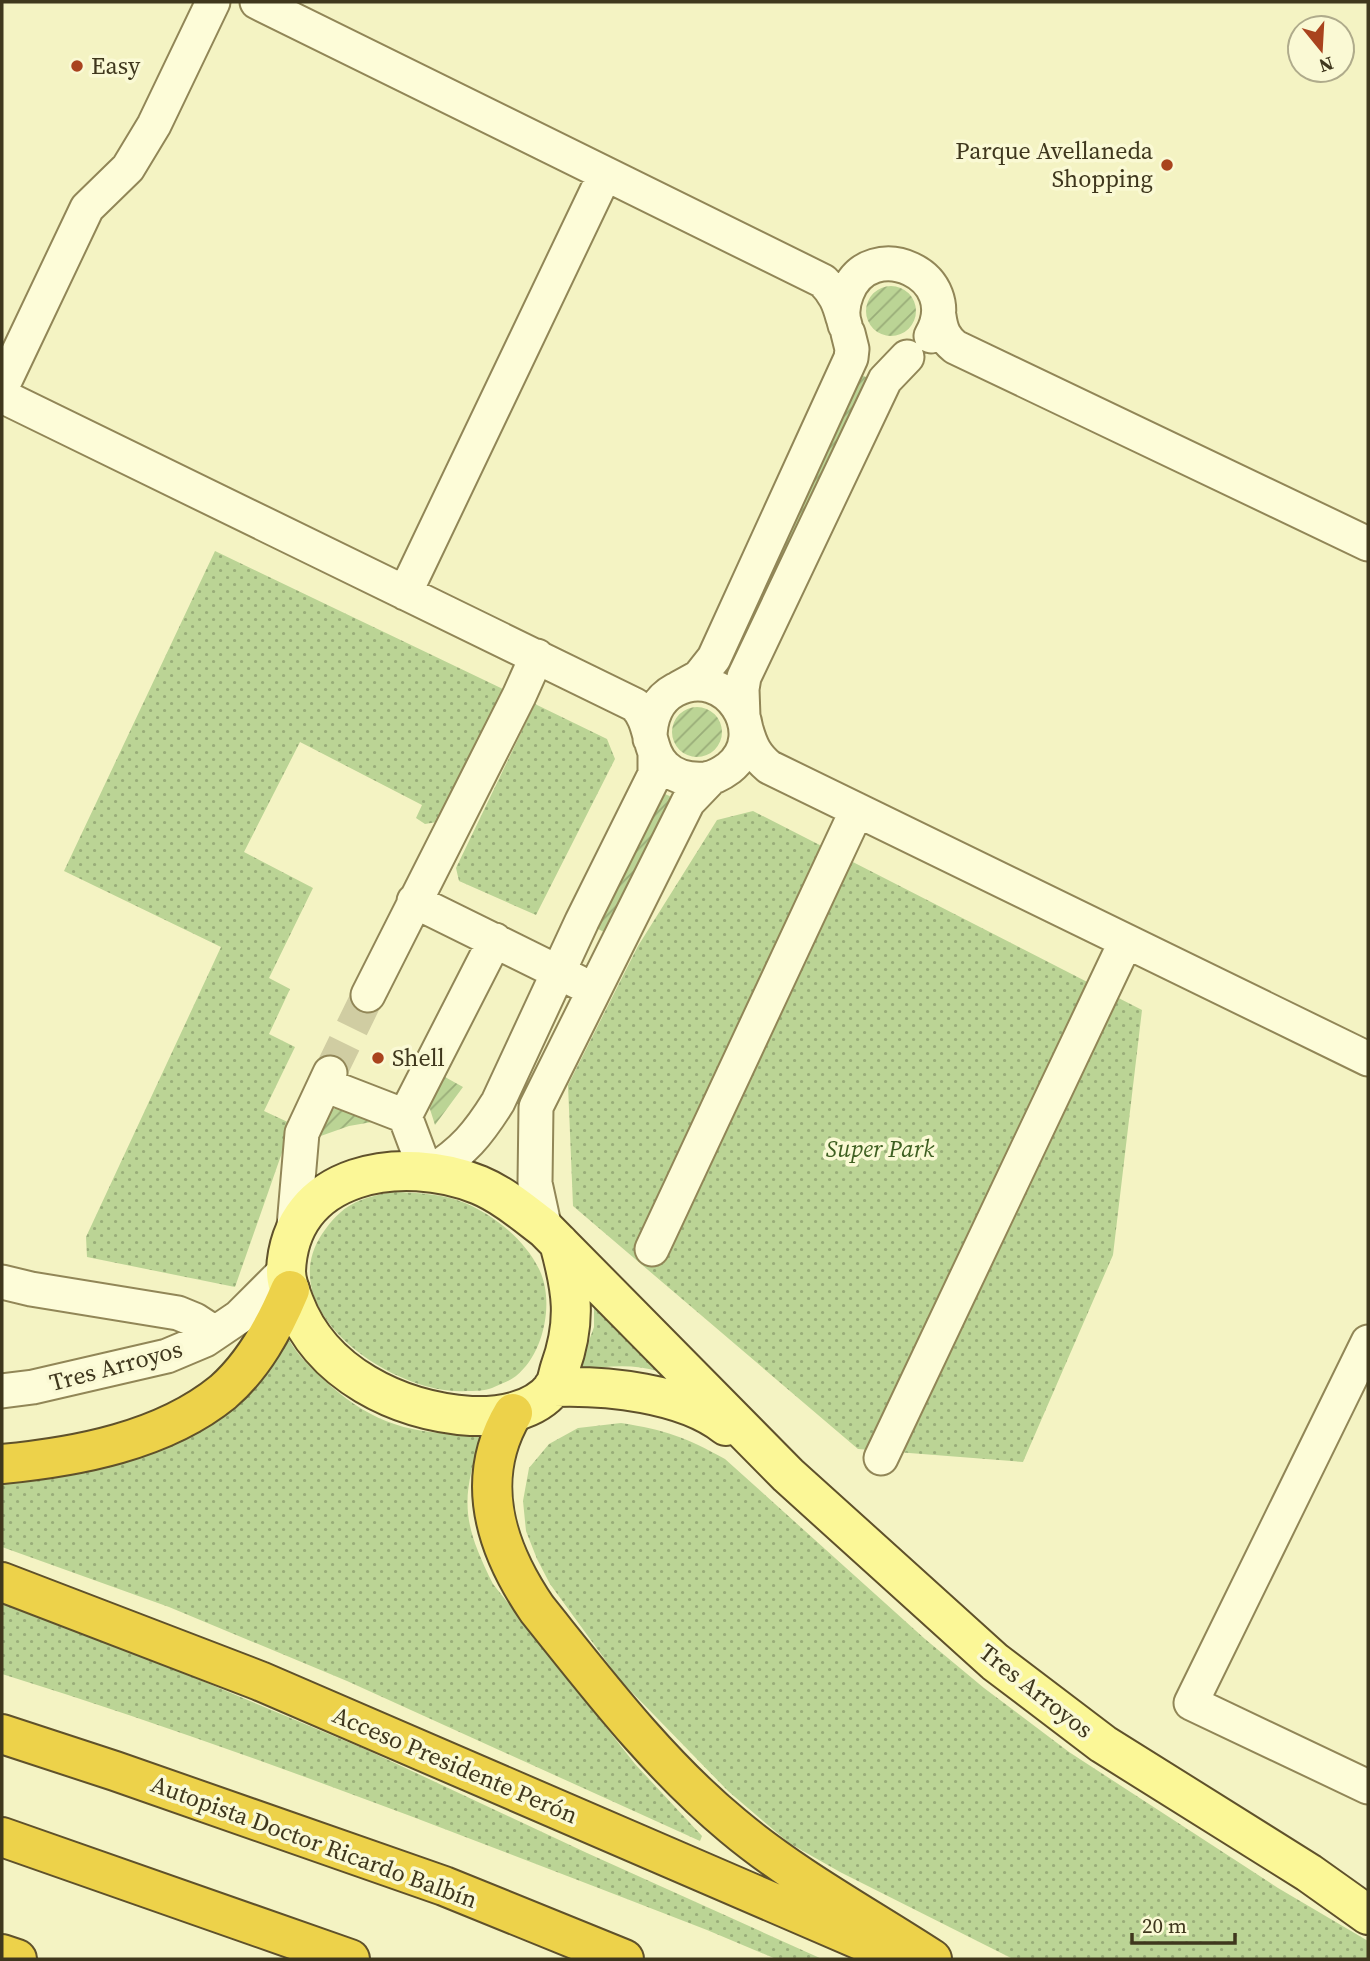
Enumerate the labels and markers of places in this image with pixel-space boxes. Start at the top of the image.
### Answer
place label: Easy [91,49,141,82]
marker: Easy [69,58,85,74]
place label: Parque Avellaneda Shopping [955,134,1154,195]
marker: Parque Avellaneda Shopping [1159,157,1175,173]
place label: Shell [392,1041,445,1074]
marker: Shell [370,1050,386,1066]

